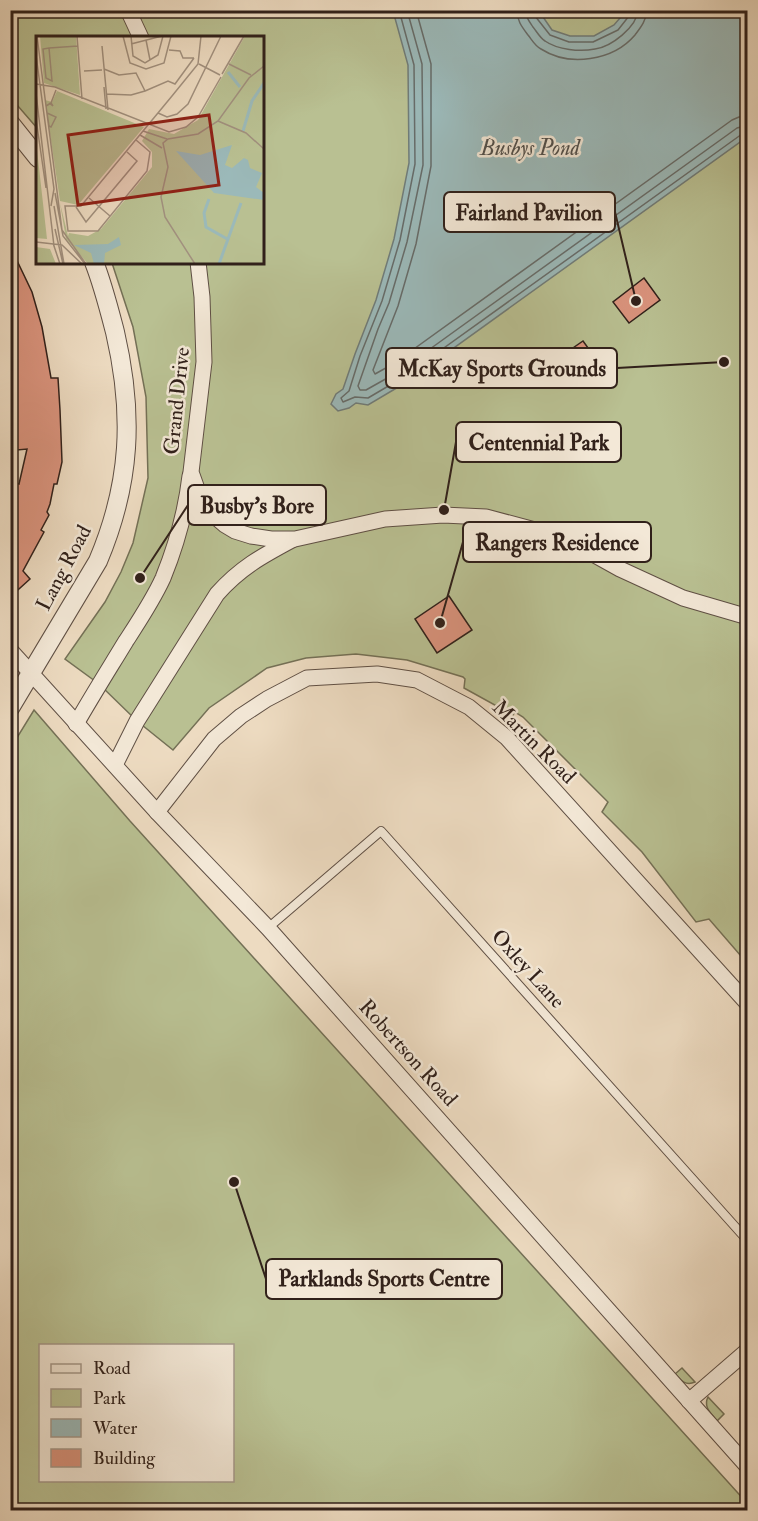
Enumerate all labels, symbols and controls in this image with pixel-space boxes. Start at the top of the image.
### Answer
inset map [36,36,264,264]
water label: Busbys Pond [479,134,582,162]
callout: Fairland Pavilion [444,192,615,232]
text: Fairland Pavilion [455,199,603,227]
street label: Grand Drive [158,346,196,456]
callout: McKay Sports Grounds [386,348,617,388]
text: McKay Sports Grounds [397,355,606,384]
callout: Centennial Park [456,422,621,462]
text: Centennial Park [469,429,610,457]
callout: Busby’s Bore [188,485,326,525]
text: Busby’s Bore [200,492,315,521]
street label: Lang Road [30,520,98,616]
callout: Rangers Residence [463,522,651,562]
text: Rangers Residence [475,529,640,558]
street label: Martin Road [486,694,582,790]
street label: Oxley Lane [485,924,571,1014]
street label: Robertson Road [353,994,464,1113]
callout: Parklands Sports Centre [266,1259,502,1299]
text: Parklands Sports Centre [278,1265,491,1294]
legend [39,1344,234,1482]
text: Road [93,1357,131,1380]
text: Park [93,1387,126,1410]
text: Water [92,1417,137,1440]
text: Building [93,1447,156,1470]

